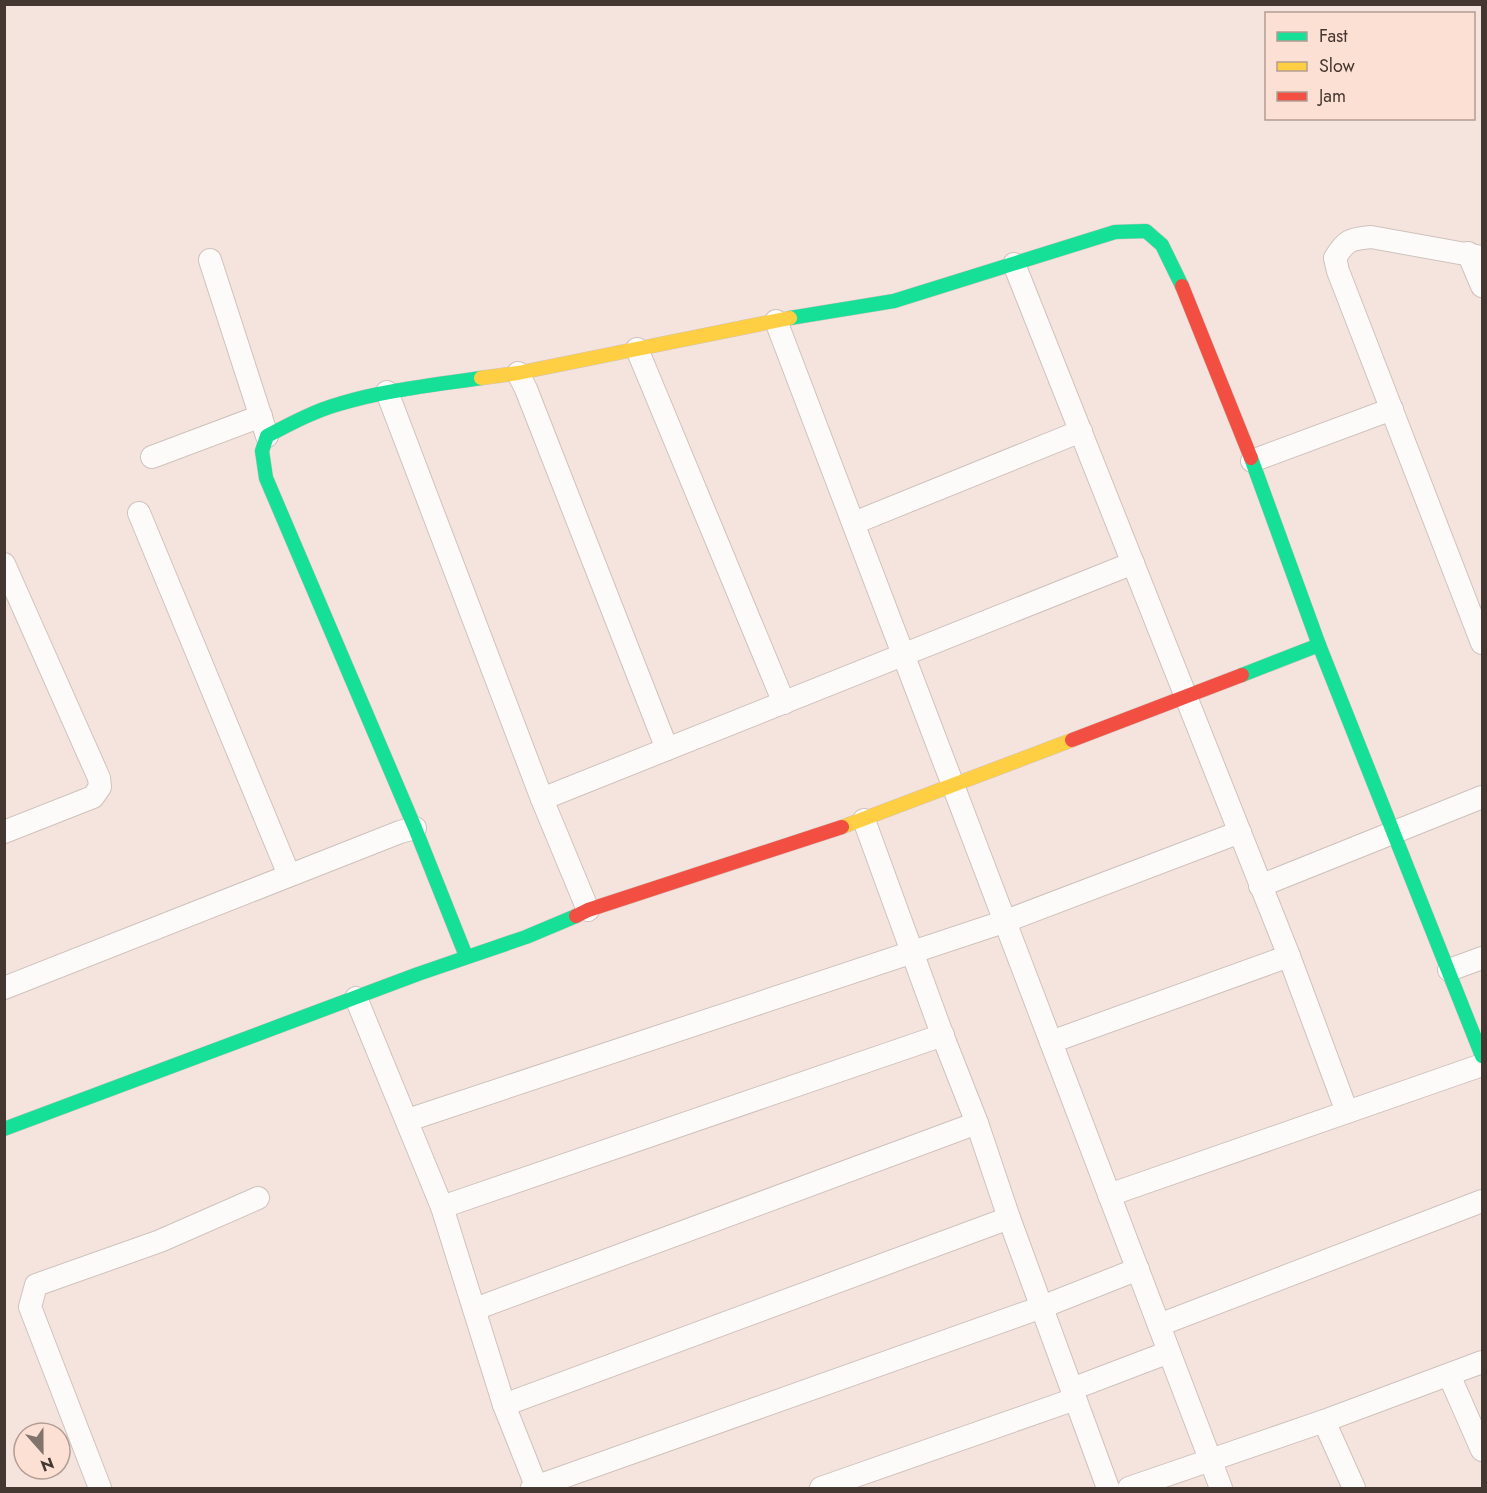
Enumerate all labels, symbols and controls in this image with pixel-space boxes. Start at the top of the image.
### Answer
legend [1265,12,1475,120]
text: Fast [1319,23,1348,49]
text: Slow [1319,53,1356,79]
text: Jam [1317,83,1346,109]
north arrow [12,1421,72,1481]
text: N [37,1452,57,1478]

